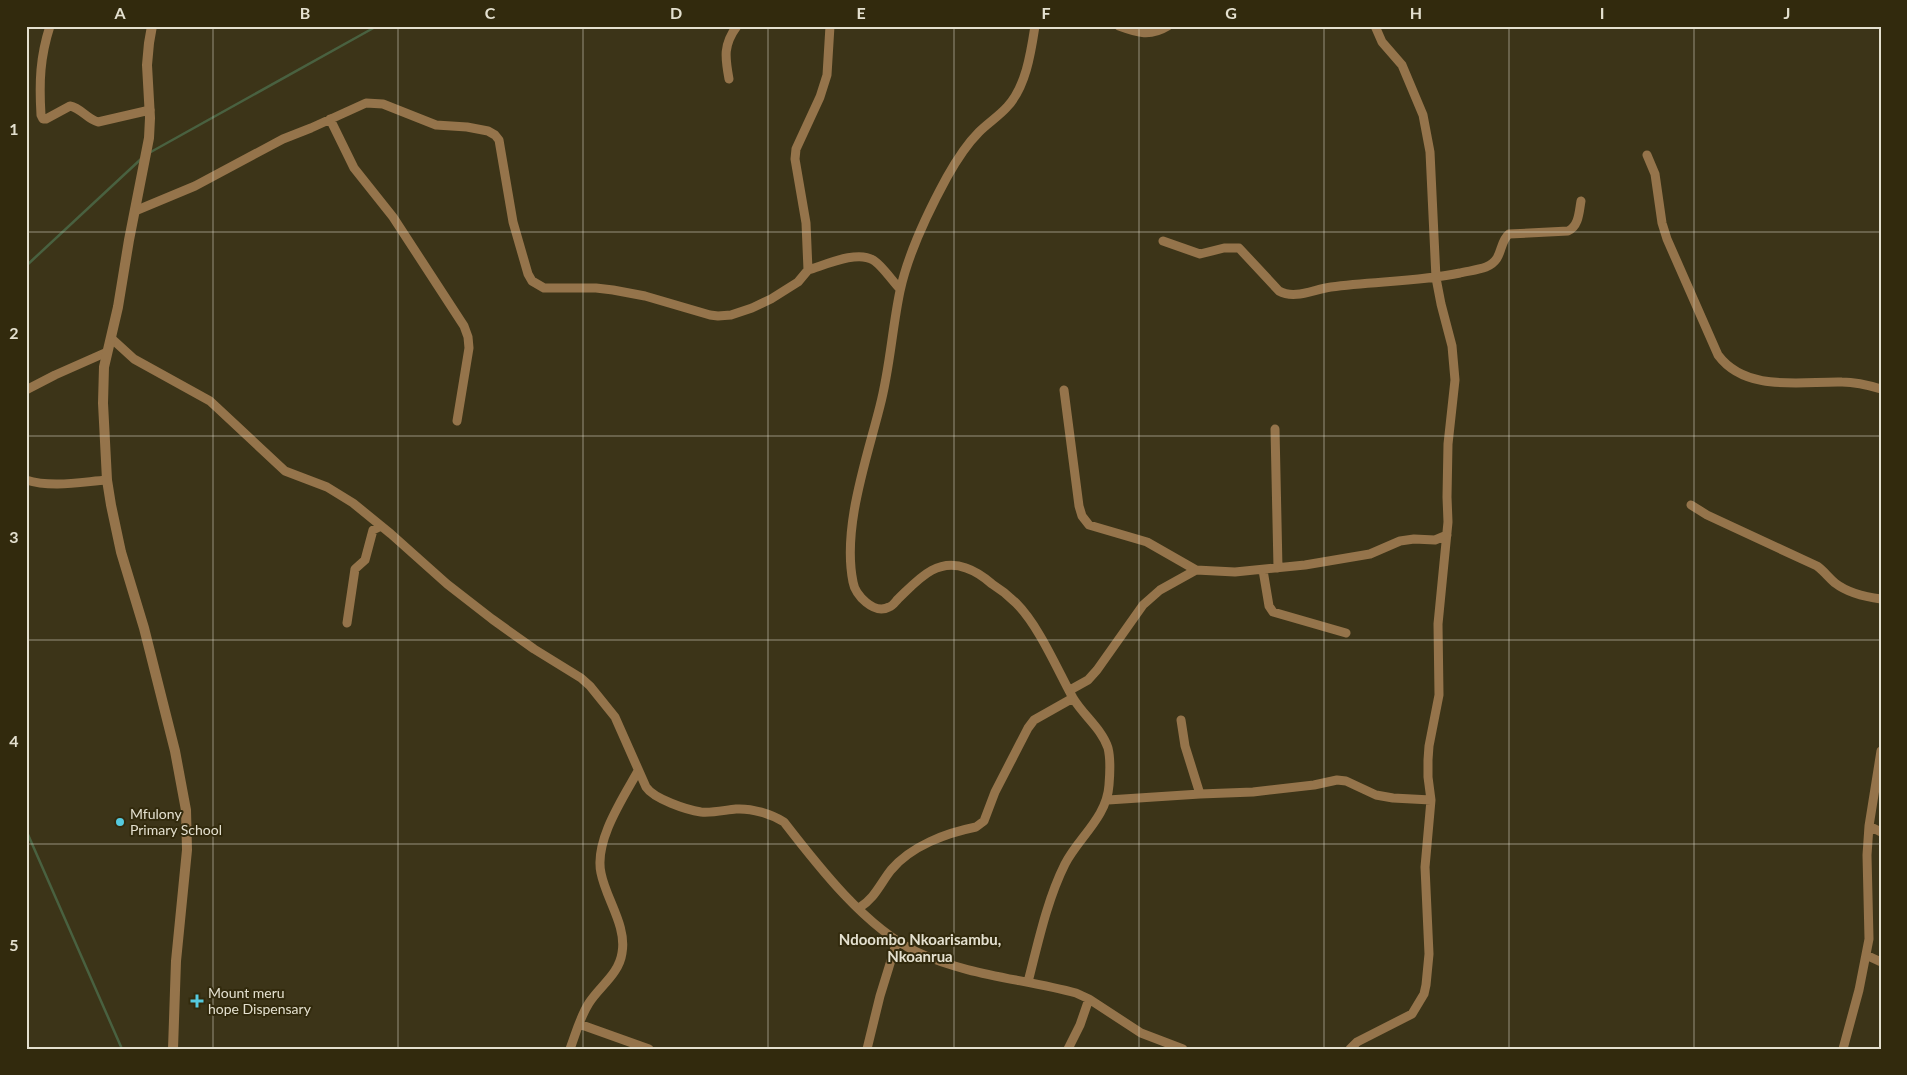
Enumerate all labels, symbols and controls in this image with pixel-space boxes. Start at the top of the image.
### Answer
text: A [113,3,126,22]
text: B [300,3,310,22]
text: C [485,3,496,22]
text: D [670,3,682,22]
text: E [856,3,866,22]
text: F [1041,3,1051,22]
text: G [1225,3,1237,22]
text: H [1410,3,1422,22]
text: I [1600,3,1604,22]
text: J [1784,3,1790,22]
text: 1 [9,119,19,138]
text: 2 [9,323,19,342]
text: 3 [9,527,19,546]
text: 4 [9,731,19,750]
place label: Mfulony Primary School [130,805,222,838]
marker: Mfulony Primary School [114,816,126,828]
district label: Ndoombo Nkoarisambu, Nkoanrua [839,930,1001,965]
text: 5 [9,935,19,954]
place label: Mount meru hope Dispensary [208,984,312,1017]
marker: Mount meru hope Dispensary [190,994,204,1008]

